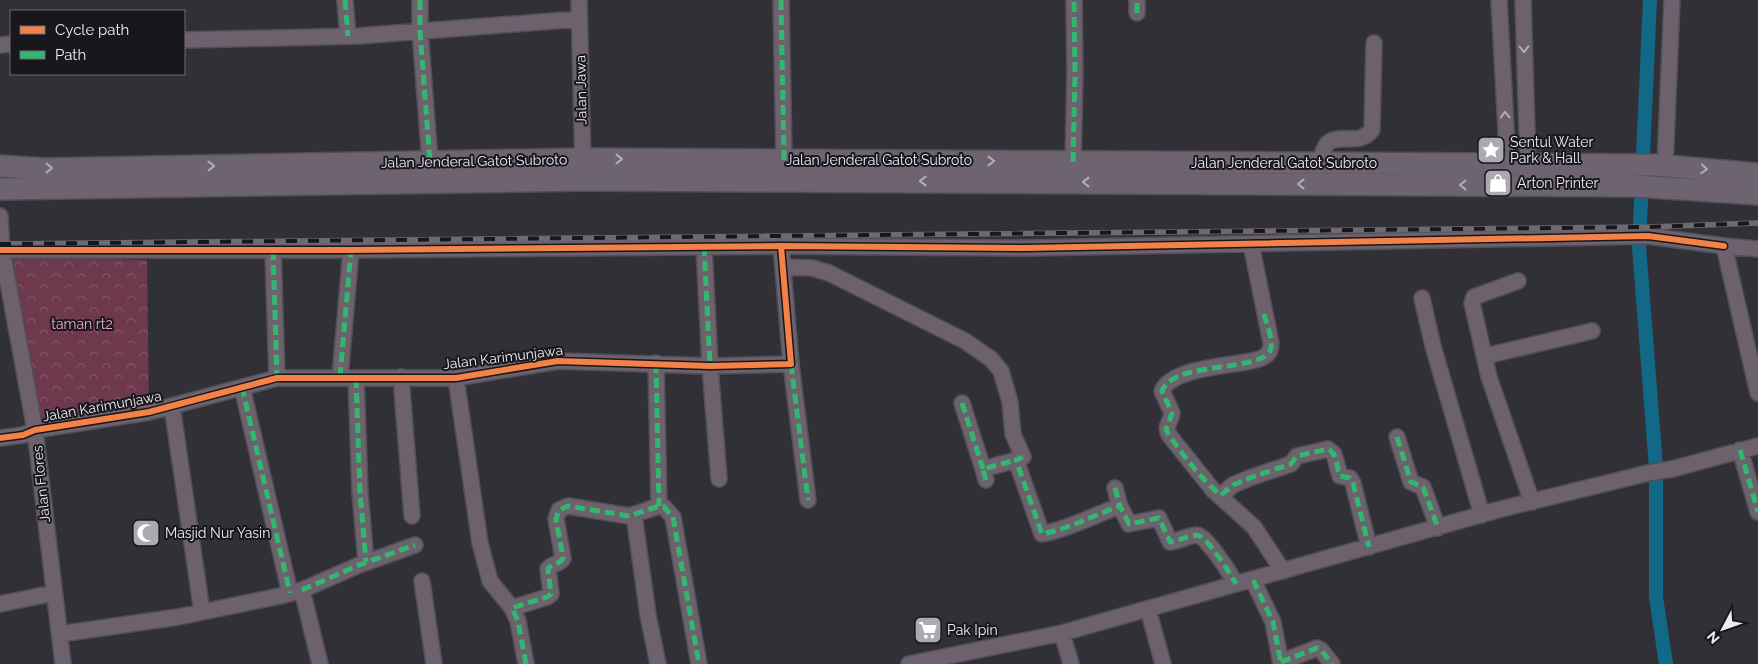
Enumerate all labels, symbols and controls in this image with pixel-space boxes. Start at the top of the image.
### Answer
legend [10,10,185,75]
text: Cycle path [55,21,129,39]
one-way arrow [1519,45,1530,53]
text: Path [55,46,86,64]
street label: Jalan Jawa [572,55,590,125]
one-way arrow [1500,111,1511,119]
place label: Sentul Water Park & Hall [1510,134,1594,166]
place icon: Sentul Water Park & Hall [1476,135,1506,165]
street label: Jalan Jenderal Gatot Subroto [381,151,567,171]
street label: Jalan Jenderal Gatot Subroto [786,152,972,168]
one-way arrow [615,154,623,164]
street label: Jalan Jenderal Gatot Subroto [1191,155,1377,171]
one-way arrow [988,156,995,166]
one-way arrow [207,160,215,171]
one-way arrow [45,163,53,173]
one-way arrow [1701,164,1709,175]
shop icon: Arton Printer [1483,168,1513,198]
place label: Arton Printer [1517,175,1599,191]
one-way arrow [919,176,927,186]
one-way arrow [1082,177,1090,187]
one-way arrow [1297,178,1305,189]
one-way arrow [1459,180,1467,190]
park label: taman rt2 [51,316,113,332]
street label: Jalan Karimunjawa [442,342,564,372]
street label: Jalan Karimunjawa [41,388,163,424]
street label: Jalan Flores [29,444,53,523]
mosque icon: Masjid Nur Yasin [131,518,161,548]
place label: Masjid Nur Yasin [165,525,270,541]
north arrow [1698,604,1748,654]
supermarket icon: Pak Ipin [913,615,943,645]
place label: Pak Ipin [947,622,998,638]
text: N [1704,628,1723,647]

